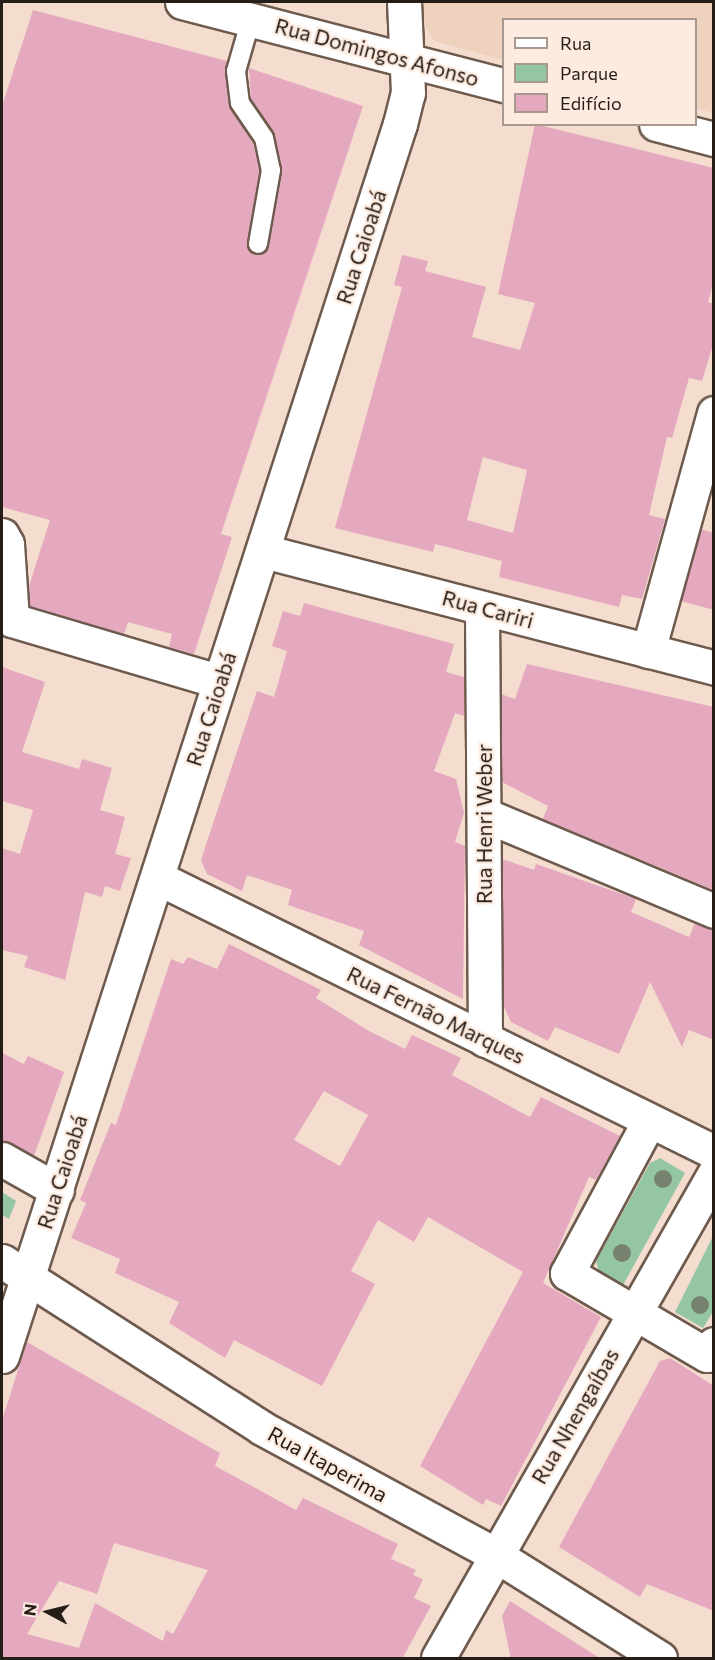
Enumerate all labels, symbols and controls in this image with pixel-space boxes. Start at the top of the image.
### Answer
street label: Rua Domingos Afonso [272,13,482,91]
legend [502,18,697,126]
text: Rua [560,32,591,54]
text: Parque [560,62,618,84]
text: Edifício [560,92,622,114]
street label: Rua Caioabá [331,187,391,307]
street label: Rua Cariri [440,585,536,633]
street label: Rua Caioabá [181,649,241,769]
street label: Rua Henri Weber [471,744,497,904]
street label: Rua Fernão Marques [343,961,529,1069]
street label: Rua Caioabá [32,1112,92,1232]
street label: Rua Nhengaíbas [526,1344,624,1488]
street label: Rua Itaperima [264,1421,392,1507]
north arrow [18,1582,78,1642]
text: N [19,1603,40,1617]

